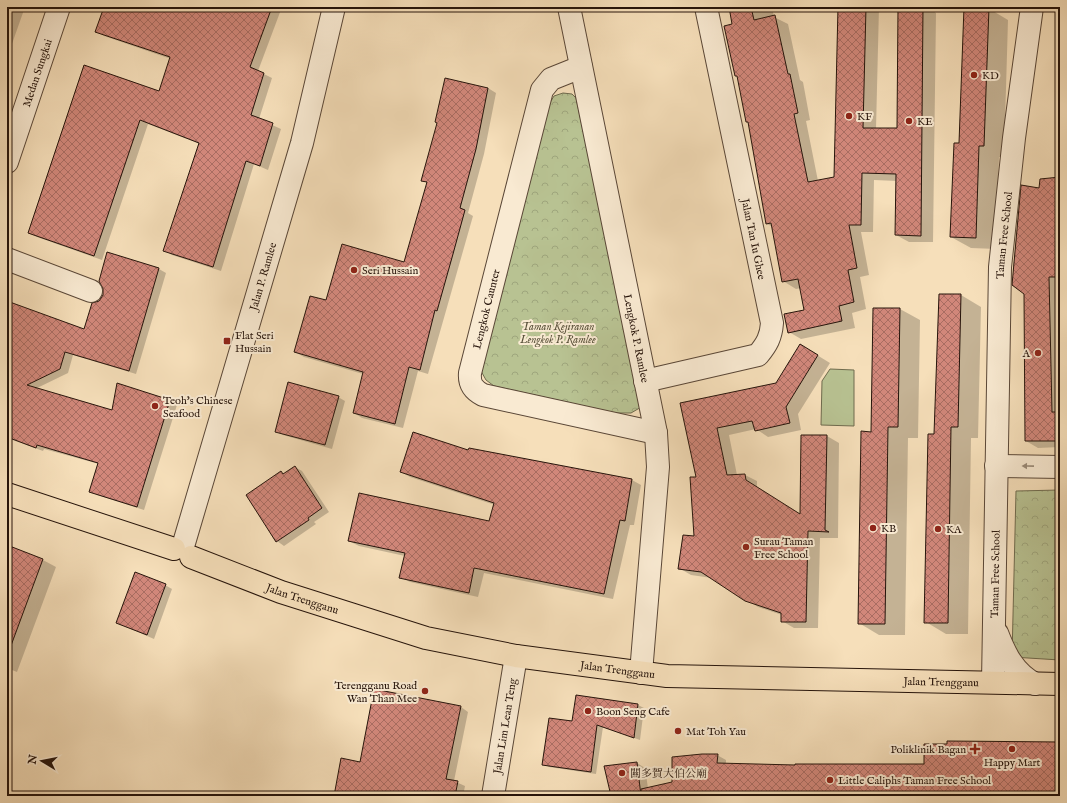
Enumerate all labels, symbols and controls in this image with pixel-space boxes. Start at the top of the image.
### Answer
street label: Medan Sungkai [20,37,56,109]
place label: KD [982,69,999,83]
marker: KD [969,70,979,80]
place label: KF [857,110,872,124]
marker: KF [844,111,854,121]
place label: KE [917,115,933,129]
marker: KE [904,116,914,126]
street label: Taman Free School [994,191,1016,279]
street label: Jalan Tan Iu Ghee [737,195,768,281]
street label: Jalan P. Ramlee [246,241,280,314]
place label: Seri Hussain [362,264,419,278]
marker: Seri Hussain [349,265,359,275]
street label: Lengkok Caunter [470,268,504,351]
street label: Lengkok P. Ramlee [620,293,652,384]
park label: Taman Kejiranan Lengkok P. Ramlee [519,320,596,348]
place label: Flat Seri Hussain [235,329,274,356]
marker: Flat Seri Hussain [222,336,232,346]
place label: A [1022,347,1031,361]
marker: A [1033,348,1043,358]
place label: Teoh's Chinese Seafood [163,394,233,421]
marker: Teoh's Chinese Seafood [150,401,160,411]
one-way arrow [1021,463,1034,469]
place label: KB [881,522,896,536]
marker: KB [868,523,878,533]
place label: KA [946,523,962,537]
marker: KA [933,524,943,534]
street label: Taman Free School [988,530,1004,618]
place label: Surau Taman Free School [754,535,813,562]
marker: Surau Taman Free School [741,542,751,552]
street label: Jalan Trengganu [262,580,340,618]
street label: Jalan Trengganu [577,658,656,682]
street label: Jalan Trengganu [901,675,979,690]
street label: Jalan Lim Lean Teng [490,676,520,777]
place label: Terengganu Road Wan Than Mee [335,679,417,706]
marker: Terengganu Road Wan Than Mee [420,686,430,696]
place label: Boon Seng Cafe [596,705,670,719]
marker: Boon Seng Cafe [583,706,593,716]
place label: Mat Toh Yau [686,725,746,739]
marker: Mat Toh Yau [673,726,683,736]
north arrow [22,741,62,781]
place label: Poliklinik Bagan [890,743,966,757]
marker: Poliklinik Bagan [969,743,981,755]
marker: Happy Mart [1007,744,1017,754]
text: N [25,753,41,766]
place label: Happy Mart [984,756,1041,770]
place label: 闗多賀大伯公廟 [630,767,707,781]
marker: 闗多賀大伯公廟 [617,768,627,778]
place label: Little Caliphs Taman Free School [838,774,991,788]
marker: Little Caliphs Taman Free School [825,775,835,785]

